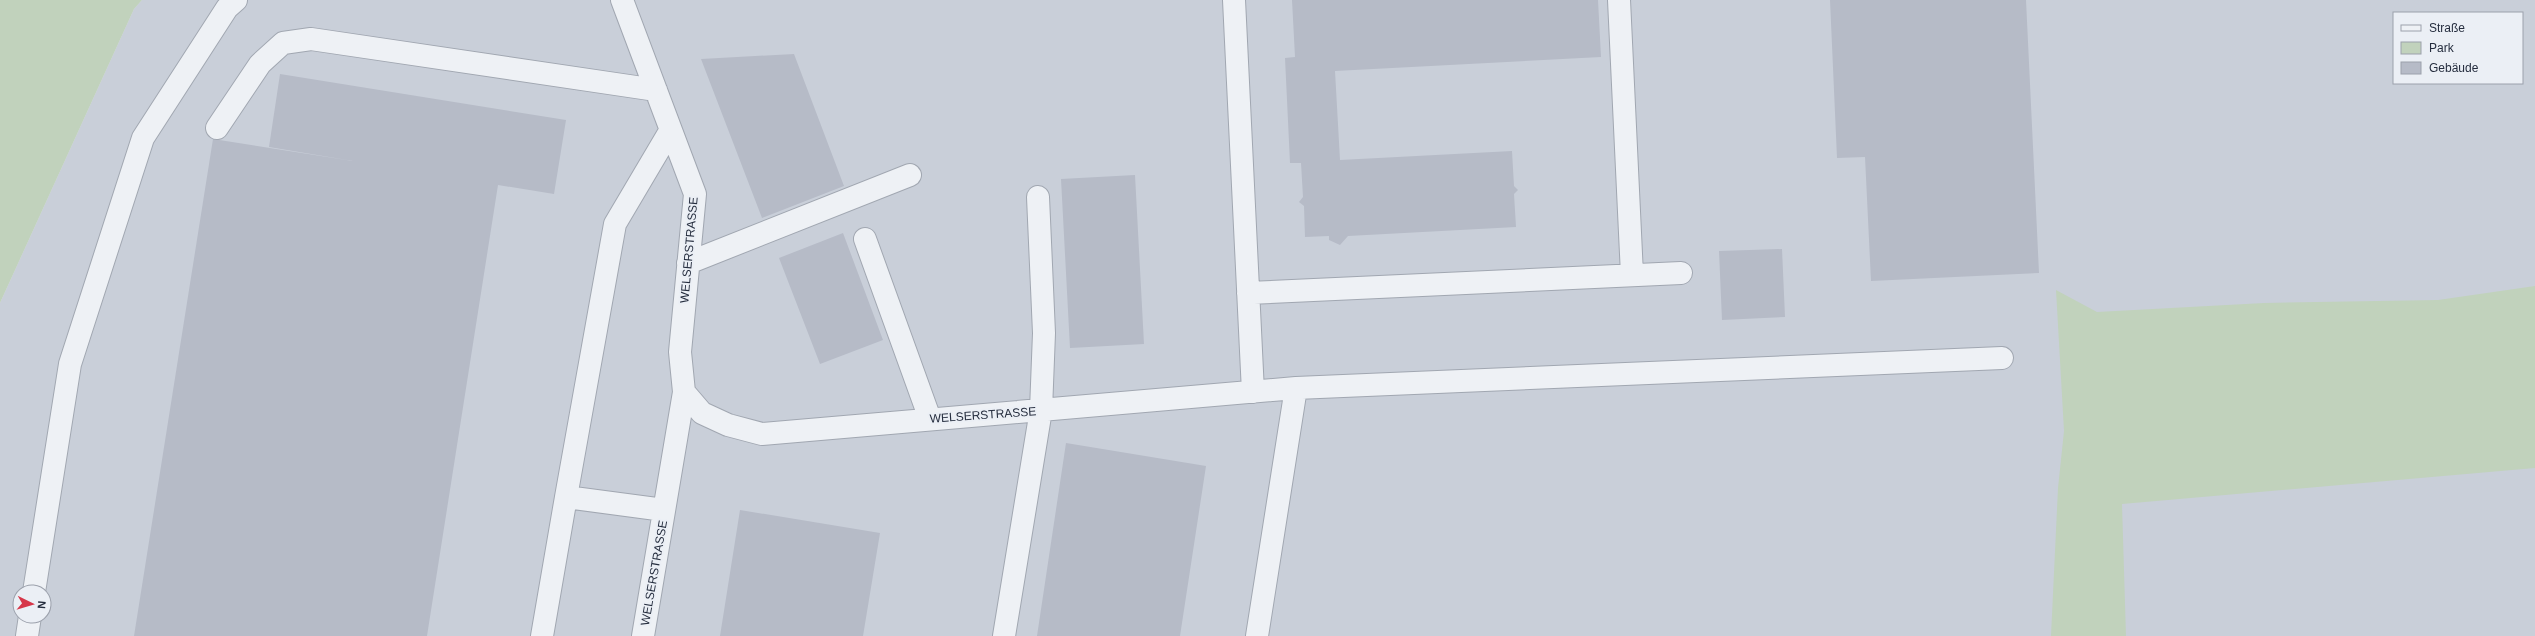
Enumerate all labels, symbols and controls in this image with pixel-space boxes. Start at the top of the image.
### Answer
legend [2393,12,2523,84]
text: Straße [2429,21,2465,35]
text: Park [2429,41,2455,55]
text: Gebäude [2429,61,2479,75]
street label: WELSERSTRASSE [677,196,701,304]
street label: WELSERSTRASSE [929,404,1037,426]
street label: WELSERSTRASSE [638,519,670,627]
north arrow [12,584,52,624]
text: N [36,600,48,609]

